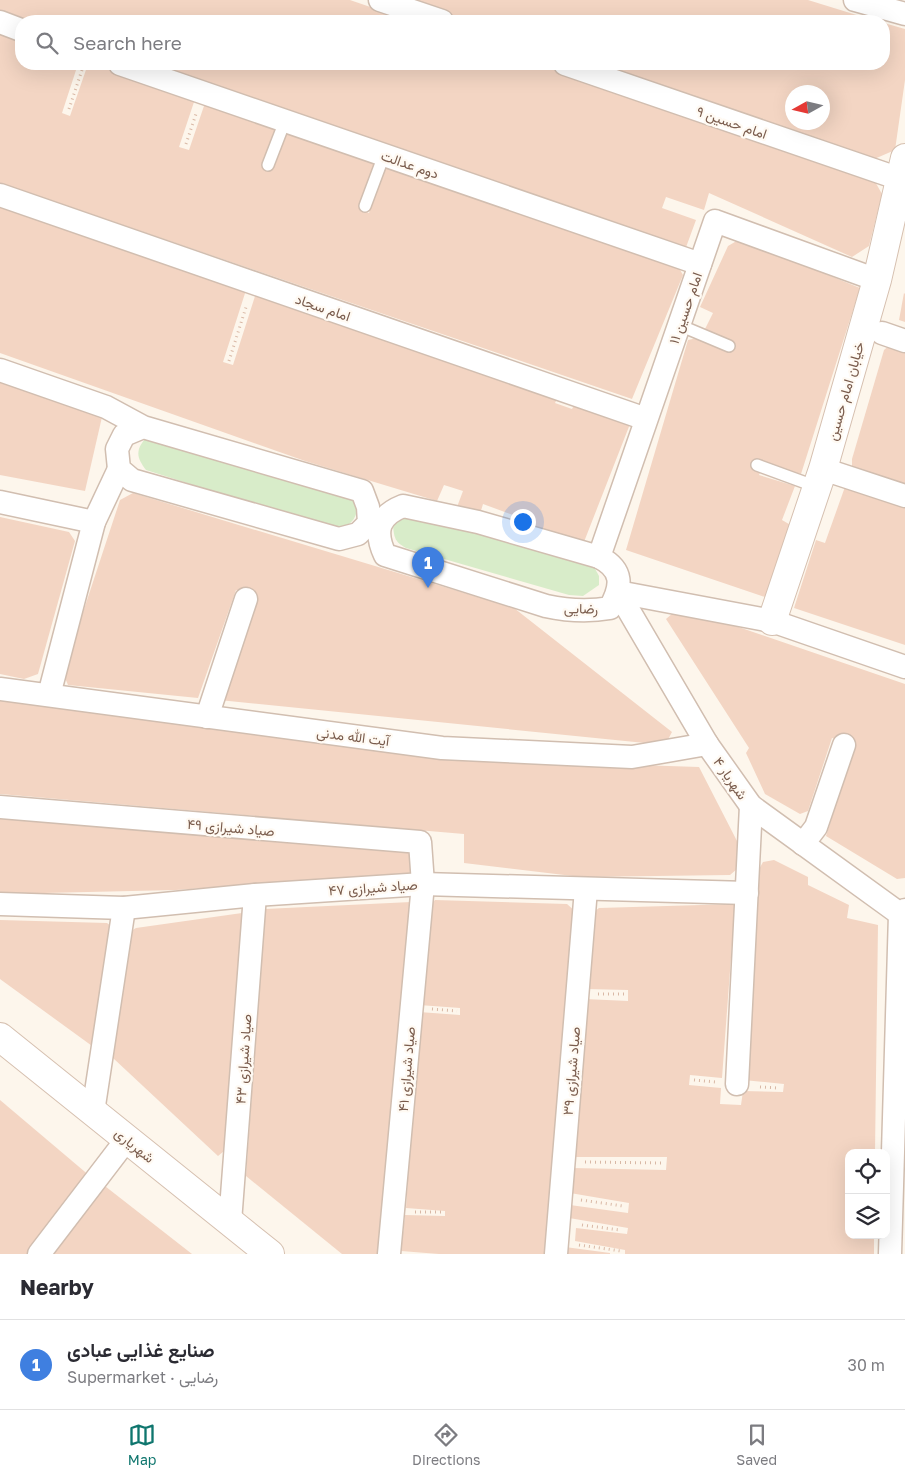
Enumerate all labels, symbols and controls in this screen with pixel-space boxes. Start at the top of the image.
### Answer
search box [15,15,890,70]
icon: search [33,29,61,57]
text: Search here [73,31,182,54]
north arrow [785,85,830,130]
street label: امام حسین ۹ [694,102,769,143]
street label: دوم عدالت [379,146,441,183]
street label: امام حسین ۱۱ [665,270,706,346]
street label: امام سجاد [293,290,353,325]
street label: خیابان امام حسین [823,340,868,443]
your location [510,509,536,535]
pin: 1 [412,547,444,588]
street label: رضایی [564,599,599,618]
street label: آیت الله مدنی [315,723,392,750]
street label: شهریار ۴ [710,754,752,803]
street label: صیاد شیرازی ۴۹ [186,815,276,840]
street label: صیاد شیرازی ۴۷ [328,875,419,900]
street label: صیاد شیرازی ۴۳ [231,1013,256,1105]
street label: صیاد شیرازی ۴۱ [394,1026,419,1112]
street label: صیاد شیرازی ۳۹ [559,1026,584,1116]
street label: شهریاری [111,1124,158,1167]
map controls [845,1149,890,1239]
button: locate [845,1149,890,1194]
button: layers [845,1194,890,1239]
text: Nearby [20,1274,94,1300]
text: صنایع غذایی عبادی [67,1338,215,1361]
text: 1 [32,1355,40,1375]
text: 30 m [848,1355,885,1375]
text: Supermarket · رضایی [67,1367,218,1387]
tab: Map [128,1421,156,1468]
tab: Directions [412,1421,481,1468]
tab: Saved [736,1421,777,1468]

